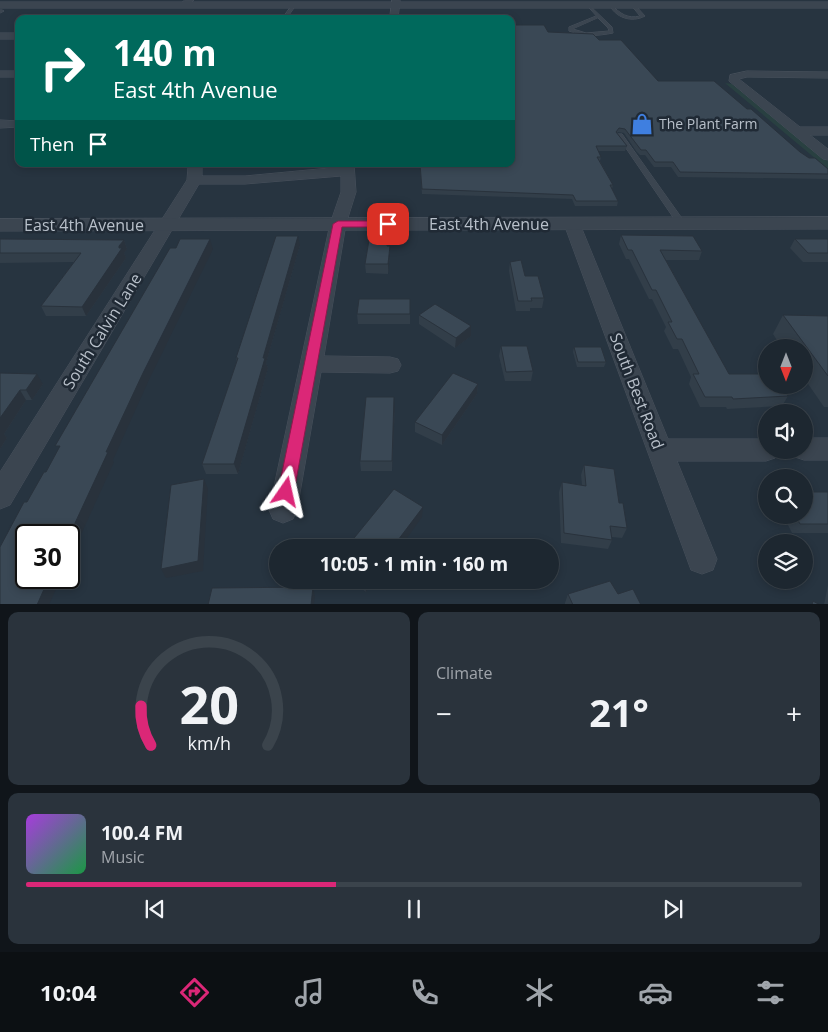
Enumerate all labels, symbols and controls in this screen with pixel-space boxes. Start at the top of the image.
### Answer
text: 140 m [113,29,217,76]
icon: right [30,35,95,100]
text: East 4th Avenue [113,74,278,104]
shop icon: The Plant Farm [629,111,655,137]
place label: The Plant Farm [659,114,757,133]
icon: arrive [84,130,112,158]
text: Then [30,131,74,157]
pin [367,203,409,245]
icon: arrive [374,210,402,238]
street label: East 4th Avenue [429,213,549,235]
street label: East 4th Avenue [24,214,144,236]
street label: South Calvin Lane [57,269,147,393]
street label: South Best Road [605,330,669,452]
north arrow [758,339,812,394]
map controls [758,339,813,589]
button: sound [758,404,813,459]
position arrow [259,465,311,517]
button: search [758,469,813,524]
speed limit sign: 30 [15,524,80,589]
button: layers [758,534,813,589]
text: 10:05 · 1 min · 160 m [320,551,508,577]
text: Climate [436,662,493,684]
text: 20 [179,668,239,739]
text: 21° [589,686,649,738]
text: − [436,694,452,732]
text: + [786,694,802,732]
text: km/h [187,731,231,755]
text: 100.4 FM [101,820,183,846]
text: Music [101,846,145,868]
icon: previous [141,895,169,923]
icon: pause [400,895,428,923]
icon: next [659,895,687,923]
icon: directions [177,975,212,1010]
icon: music [292,975,327,1010]
icon: phone [407,975,442,1010]
icon: climate [522,975,557,1010]
icon: car [638,975,673,1010]
icon: filters [753,975,788,1010]
text: 10:04 [40,977,97,1007]

